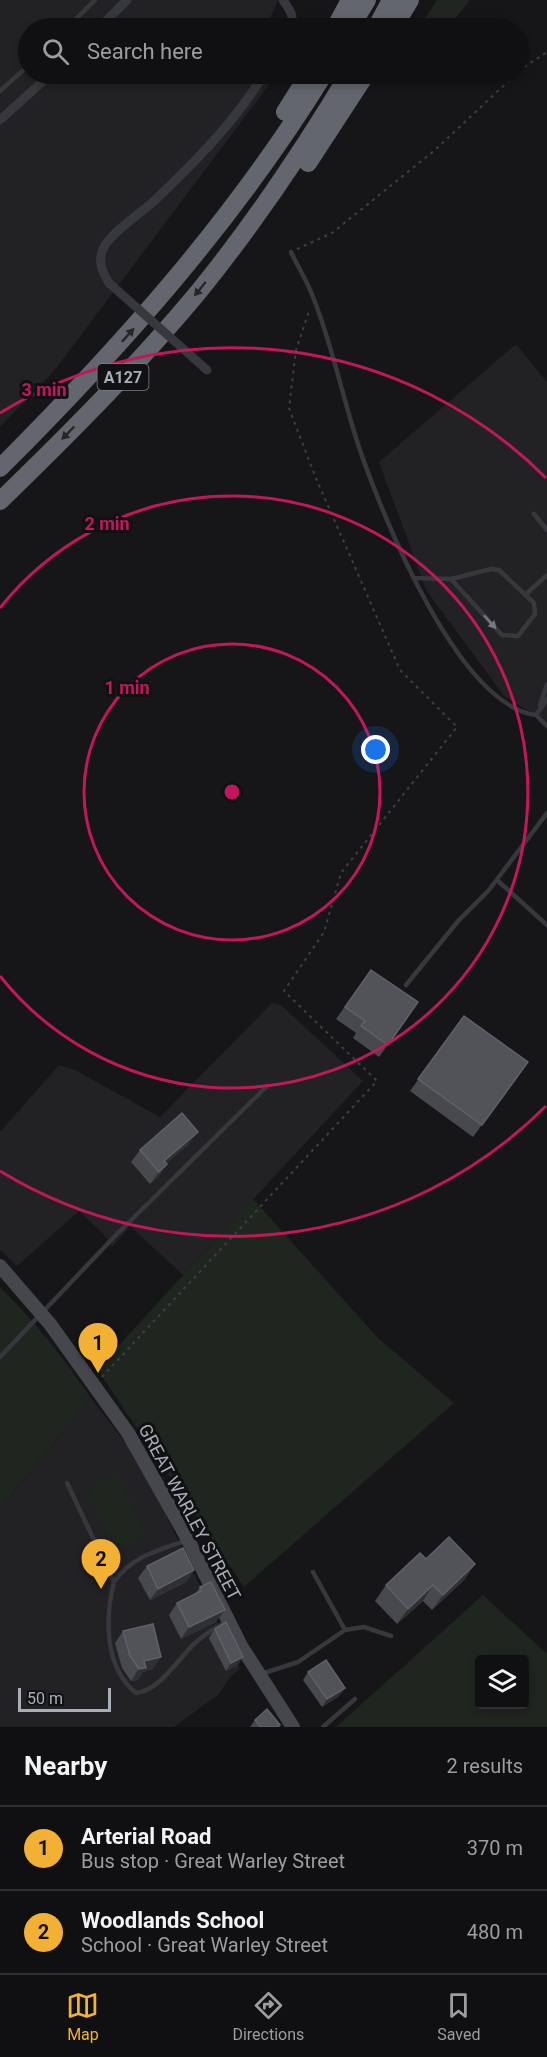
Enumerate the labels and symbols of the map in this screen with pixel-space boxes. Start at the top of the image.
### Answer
one-way arrow [194,281,207,296]
one-way arrow [121,328,134,343]
road number: A127 [98,364,148,390]
text: 3 min [21,379,67,400]
one-way arrow [62,425,76,439]
text: 2 min [84,513,130,534]
one-way arrow [483,614,496,629]
text: 1 min [104,677,150,698]
your location [361,735,390,764]
centre of rings [222,782,242,802]
pin: 1 [78,1324,118,1373]
street label: GREAT WARLEY STREET [135,1420,246,1604]
pin: 2 [82,1540,120,1589]
scale bar [18,1685,111,1712]

